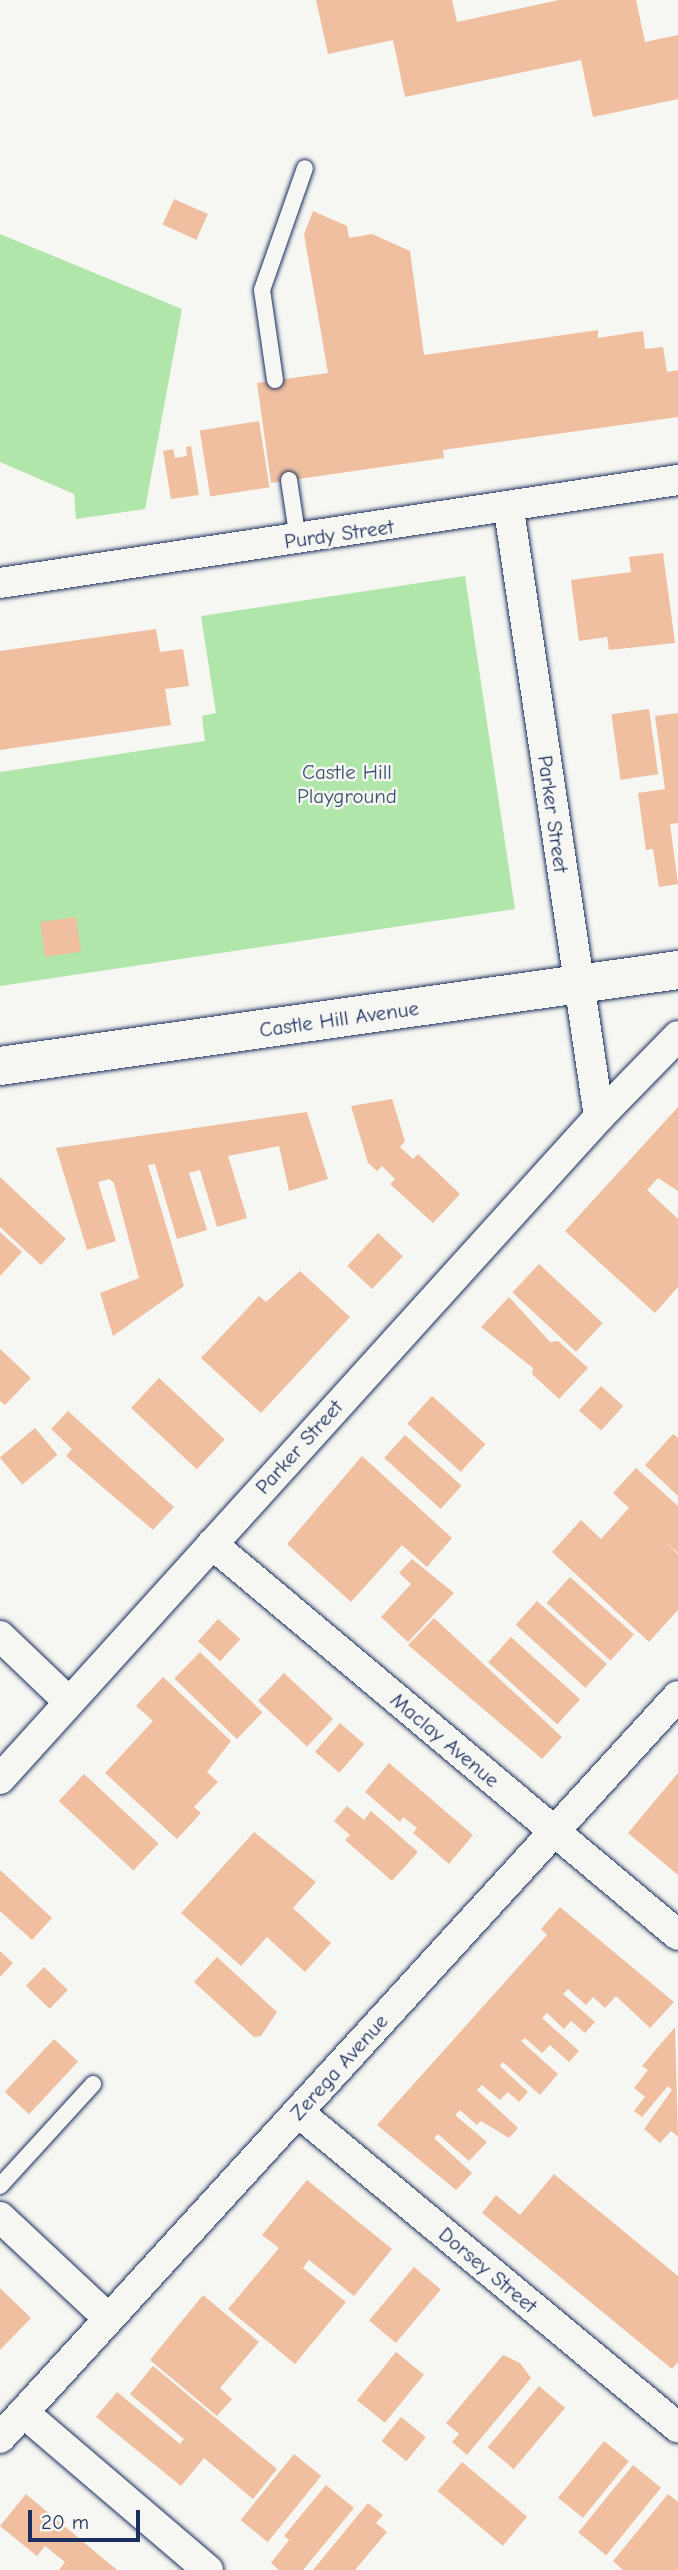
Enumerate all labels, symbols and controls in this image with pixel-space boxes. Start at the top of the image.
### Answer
street label: Purdy Street [283,514,395,554]
street label: Parker Street [532,754,574,874]
park label: Castle Hill Playground [297,759,397,809]
street label: Castle Hill Avenue [258,995,420,1043]
street label: Parker Street [250,1395,348,1499]
street label: Maclay Avenue [385,1687,505,1793]
street label: Zerega Avenue [285,2009,393,2125]
street label: Dorsey Street [434,2222,542,2318]
scale bar [32,2496,144,2540]
text: 20 m [41,2510,89,2534]

